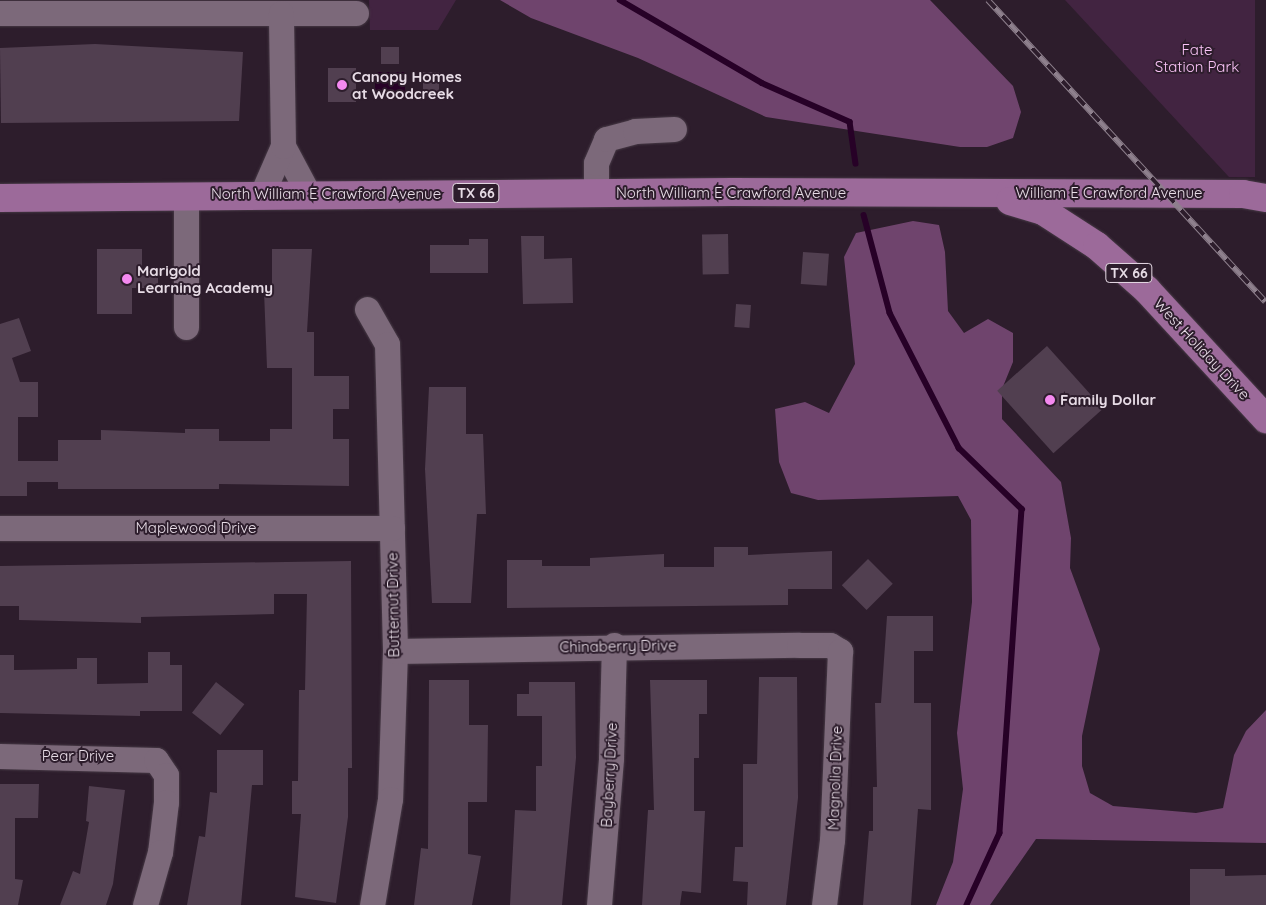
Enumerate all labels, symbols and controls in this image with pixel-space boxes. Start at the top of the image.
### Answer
park label: Fate Station Park [1155,40,1239,75]
place label: Canopy Homes at Woodcreek [352,67,462,102]
marker: Canopy Homes at Woodcreek [336,79,348,91]
road number: TX 66 [452,182,500,204]
street label: North William E Crawford Avenue [616,184,846,202]
street label: William E Crawford Avenue [1016,184,1202,202]
street label: North William E Crawford Avenue [211,185,441,203]
place label: Marigold Learning Academy [137,261,273,296]
road number: TX 66 [1105,262,1153,284]
marker: Marigold Learning Academy [121,273,133,285]
street label: West Holiday Drive [1150,294,1254,404]
place label: Family Dollar [1060,391,1156,409]
marker: Family Dollar [1044,394,1056,406]
street label: Maplewood Drive [135,519,257,537]
street label: Butternut Drive [383,552,403,658]
street label: Chinaberry Drive [559,636,677,656]
street label: Bayberry Drive [597,722,621,828]
street label: Magnolia Drive [824,725,846,831]
street label: Pear Drive [42,747,114,765]

